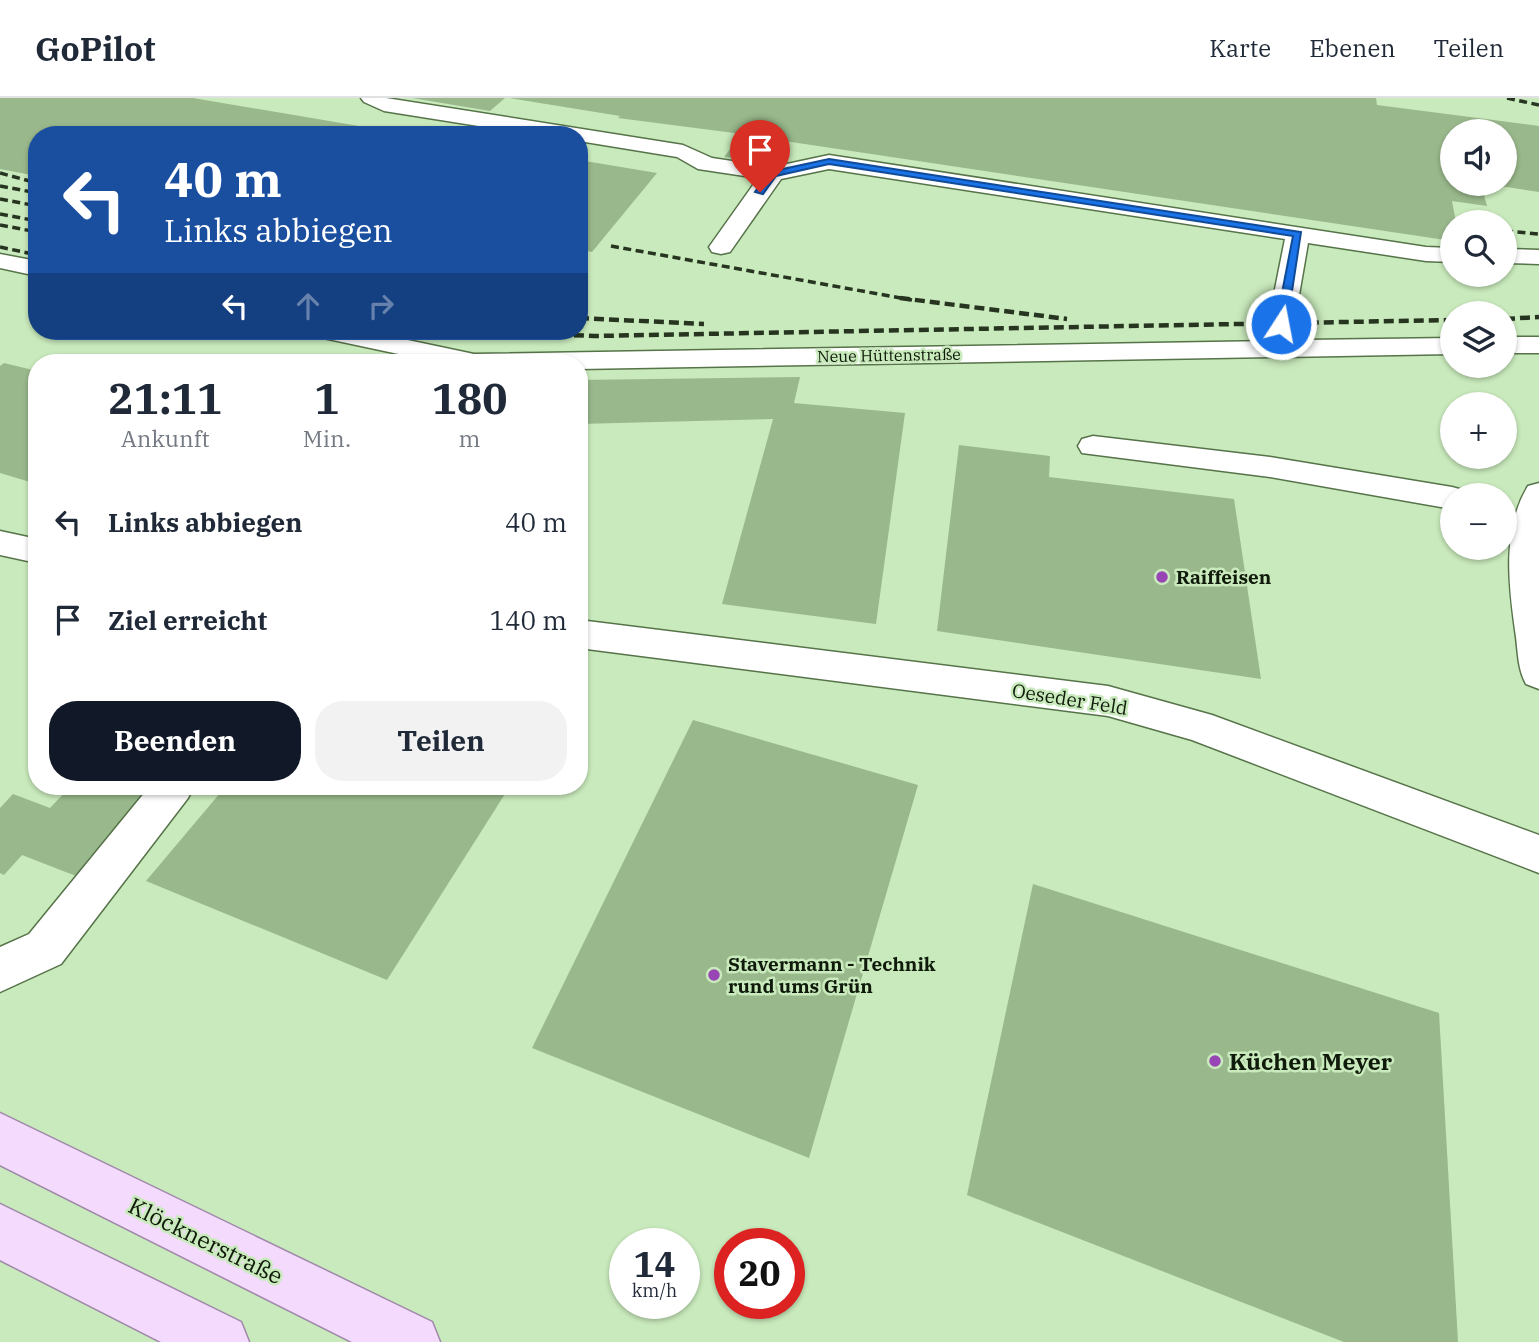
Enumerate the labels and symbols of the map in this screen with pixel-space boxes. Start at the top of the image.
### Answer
pin [730,120,790,192]
position arrow [1244,287,1318,361]
street label: Neue Hüttenstraße [817,344,961,366]
place label: Raiffeisen [1176,565,1272,589]
marker: Raiffeisen [1154,569,1170,585]
street label: Oeseder Feld [1011,678,1129,720]
place label: Stavermann - Technik rund ums Grün [728,952,936,998]
marker: Stavermann - Technik rund ums Grün [706,967,722,983]
place label: Küchen Meyer [1229,1046,1393,1076]
marker: Küchen Meyer [1207,1053,1223,1069]
street label: Klöcknerstraße [124,1190,288,1290]
speed limit sign: 20 [714,1228,805,1319]

